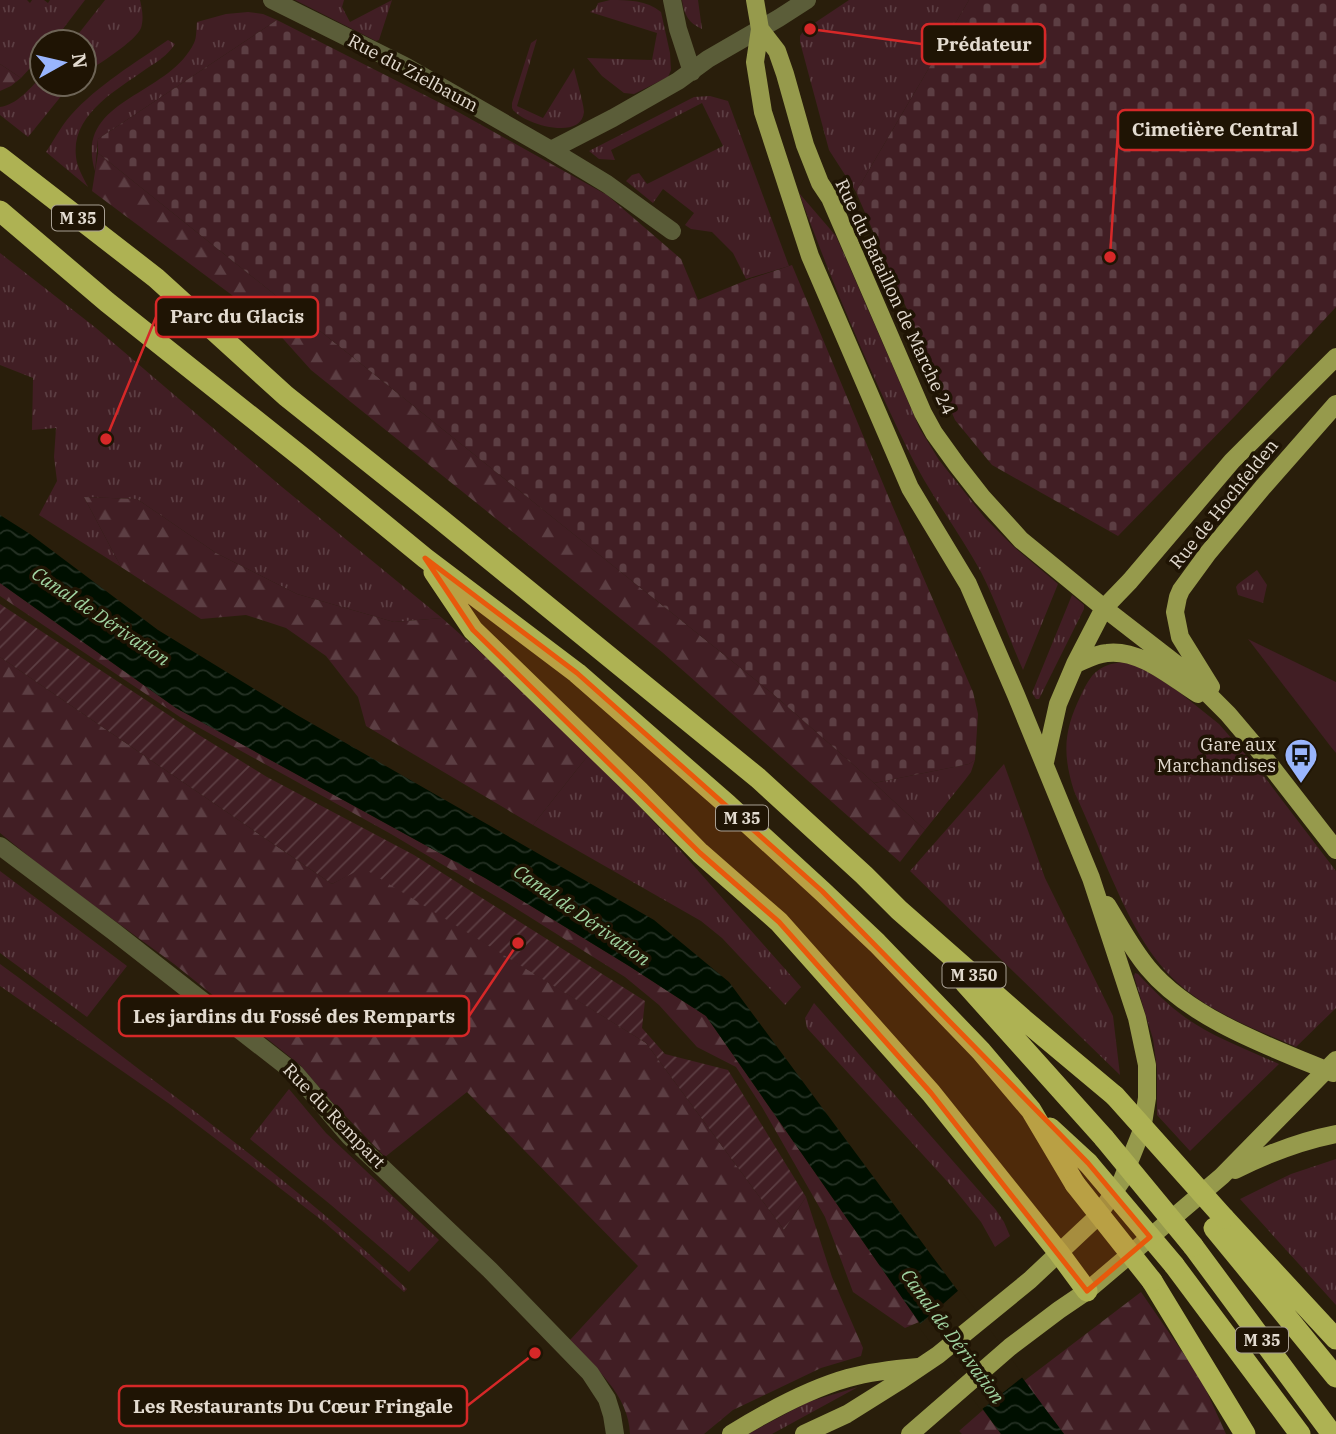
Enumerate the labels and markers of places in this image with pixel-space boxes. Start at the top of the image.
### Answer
callout: Prédateur [922,24,1045,64]
callout: Cimetière Central [1118,110,1313,150]
callout: Parc du Glacis [156,297,318,337]
place label: Gare aux Marchandises [1157,733,1276,777]
bus stop icon: Gare aux Marchandises [1282,736,1320,785]
callout: Les jardins du Fossé des Remparts [119,996,469,1036]
callout: Les Restaurants Du Cœur Fringale [119,1386,467,1426]

